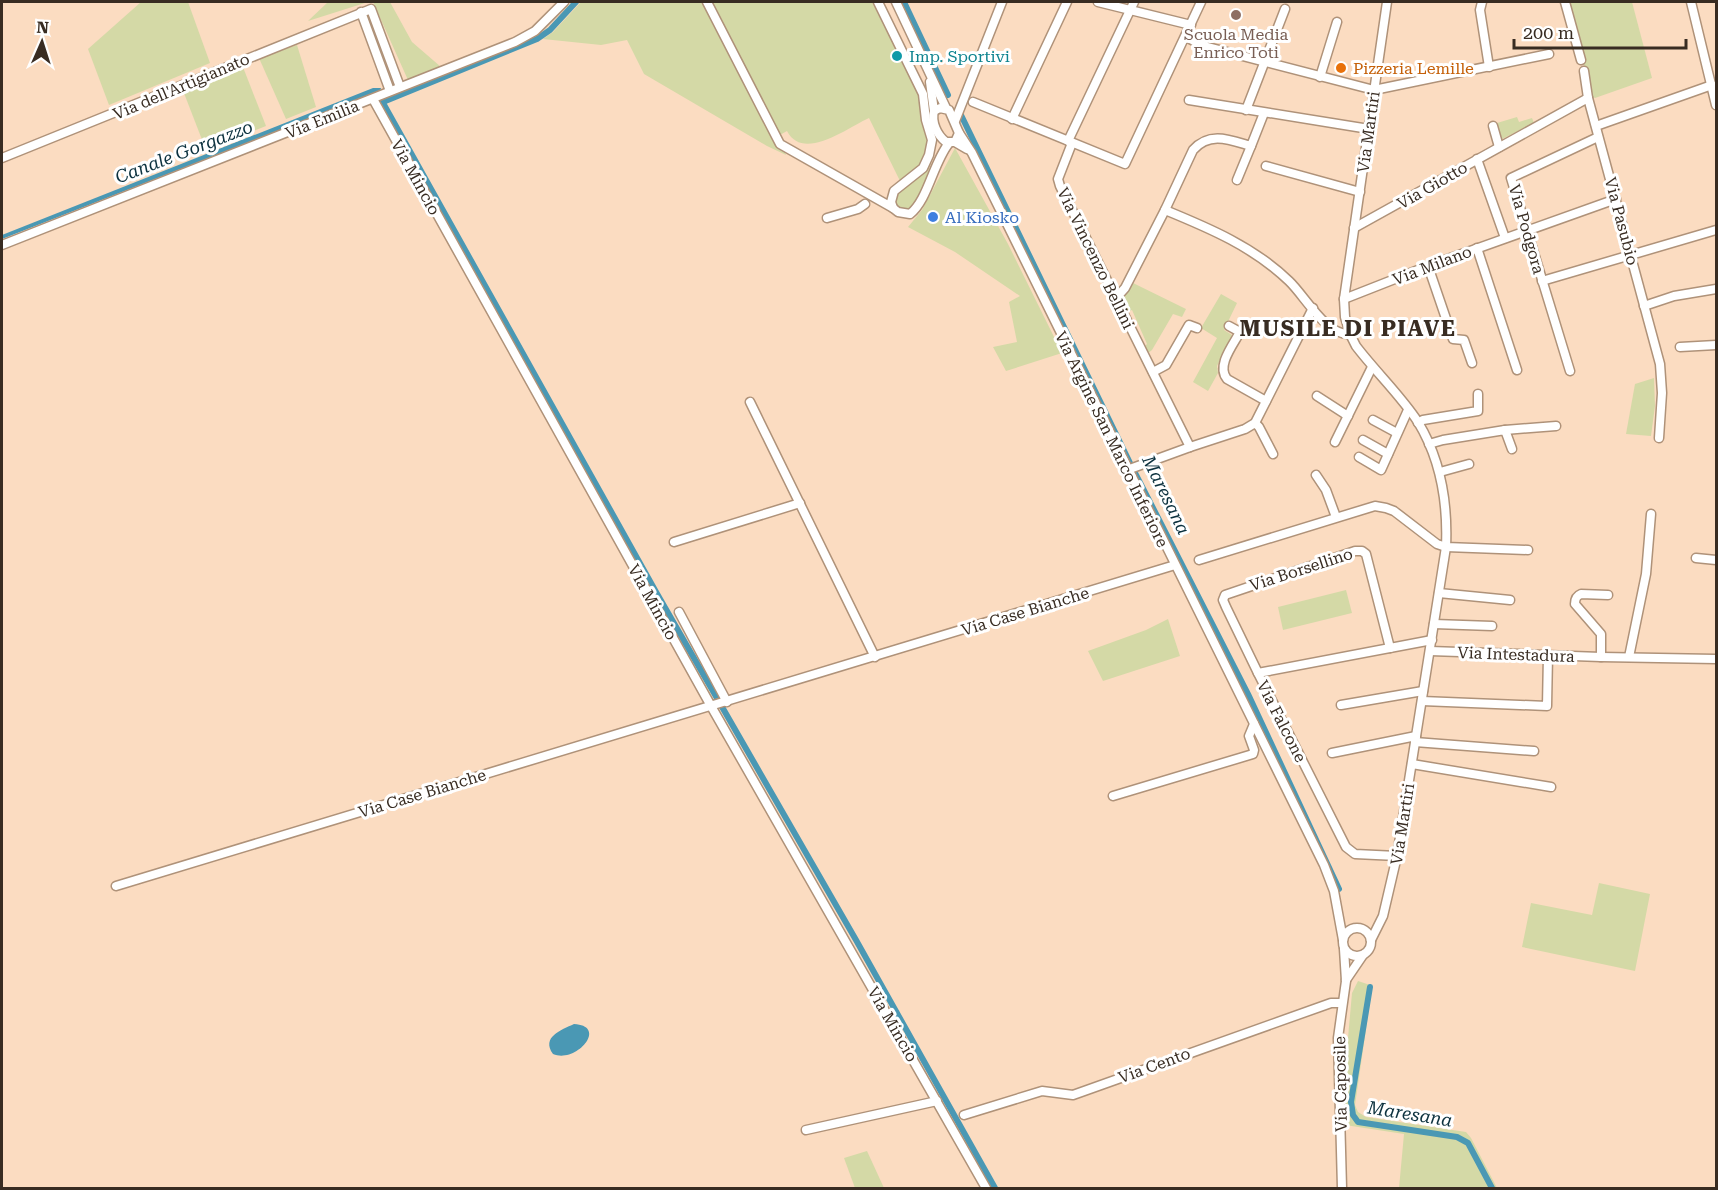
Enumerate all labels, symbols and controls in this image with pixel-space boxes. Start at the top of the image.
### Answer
marker: Scuola Media Enrico Toti [1229,8,1243,22]
north arrow [12,12,72,72]
scale bar [1514,12,1686,50]
text: N [36,18,49,37]
text: 200 m [1523,22,1574,43]
place label: Scuola Media Enrico Toti [1184,25,1289,62]
place label: Imp. Sportivi [909,47,1010,66]
street label: Via dell'Artigianato [110,49,252,124]
marker: Imp. Sportivi [890,49,904,63]
place label: Pizzeria Lemille [1353,59,1474,78]
marker: Pizzeria Lemille [1334,61,1348,75]
street label: Via Martiri [1353,90,1384,174]
street label: Via Emilia [283,96,362,143]
water label: Canale Gorgazzo [112,116,256,187]
street label: Via Mincio [387,136,444,219]
street label: Via Giotto [1394,158,1471,213]
street label: Via Pasubio [1601,175,1642,267]
street label: Via Podgora [1505,182,1549,277]
street label: Via Vincenzo Bellini [1053,184,1138,332]
place label: Al Kiosko [945,208,1019,227]
marker: Al Kiosko [926,210,940,224]
street label: Via Milano [1390,242,1475,289]
district label: MUSILE DI PIAVE [1239,316,1457,341]
street label: Via Argine San Marco Inferiore [1051,328,1172,551]
water label: Maresana [1138,451,1195,538]
street label: Via Borsellino [1247,544,1355,595]
street label: Via Mincio [624,561,681,644]
street label: Via Case Bianche [959,583,1091,640]
street label: Via Intestadura [1457,643,1575,666]
street label: Via Falcone [1253,677,1310,766]
street label: Via Case Bianche [356,765,488,822]
street label: Via Martiri [1387,782,1418,866]
street label: Via Mincio [863,983,922,1065]
street label: Via Caposile [1330,1036,1351,1132]
street label: Via Cento [1116,1044,1193,1087]
water label: Maresana [1365,1096,1454,1131]

